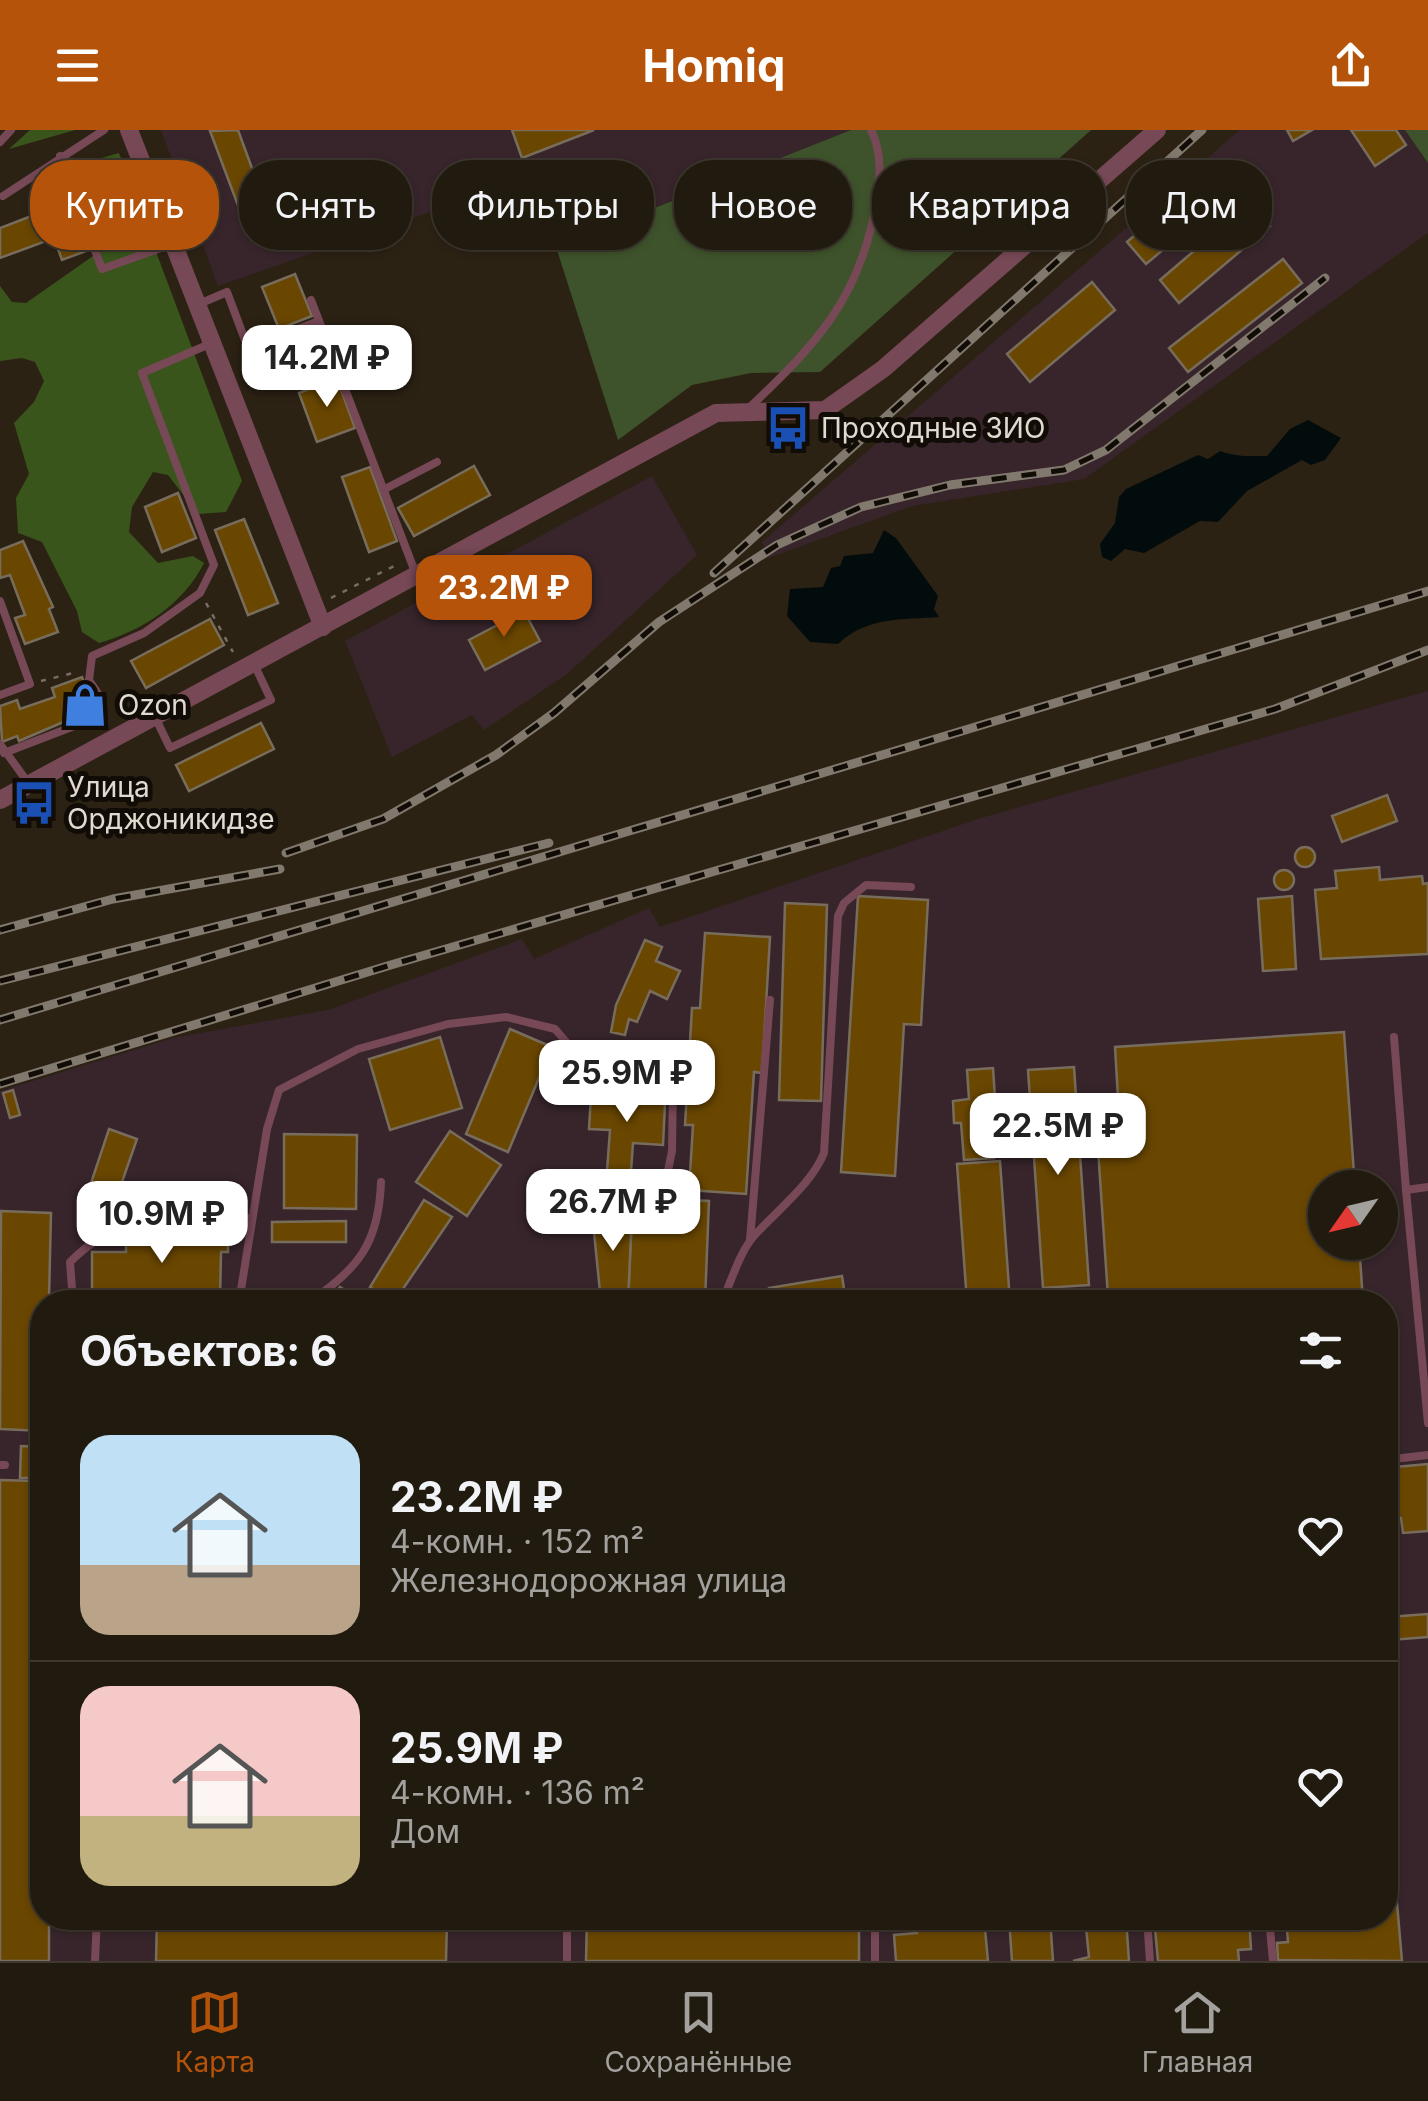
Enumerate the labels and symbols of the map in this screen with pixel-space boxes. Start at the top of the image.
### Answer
pin: 14.2M ₽ [235,325,419,410]
bus stop icon: Проходные ЗИО [764,404,812,452]
place label: Проходные ЗИО [821,411,1045,445]
pin: 23.2M ₽ [412,555,596,640]
shop icon: Ozon [61,681,109,729]
place label: Ozon [118,688,188,722]
place label: Улица Орджоникидзе [67,770,275,836]
bus stop icon: Улица Орджоникидзе [10,779,58,827]
pin: 25.9M ₽ [535,1040,719,1125]
pin: 22.5M ₽ [966,1093,1150,1178]
pin: 26.7M ₽ [521,1169,705,1254]
north arrow [1308,1170,1398,1260]
pin: 10.9M ₽ [70,1181,254,1266]

